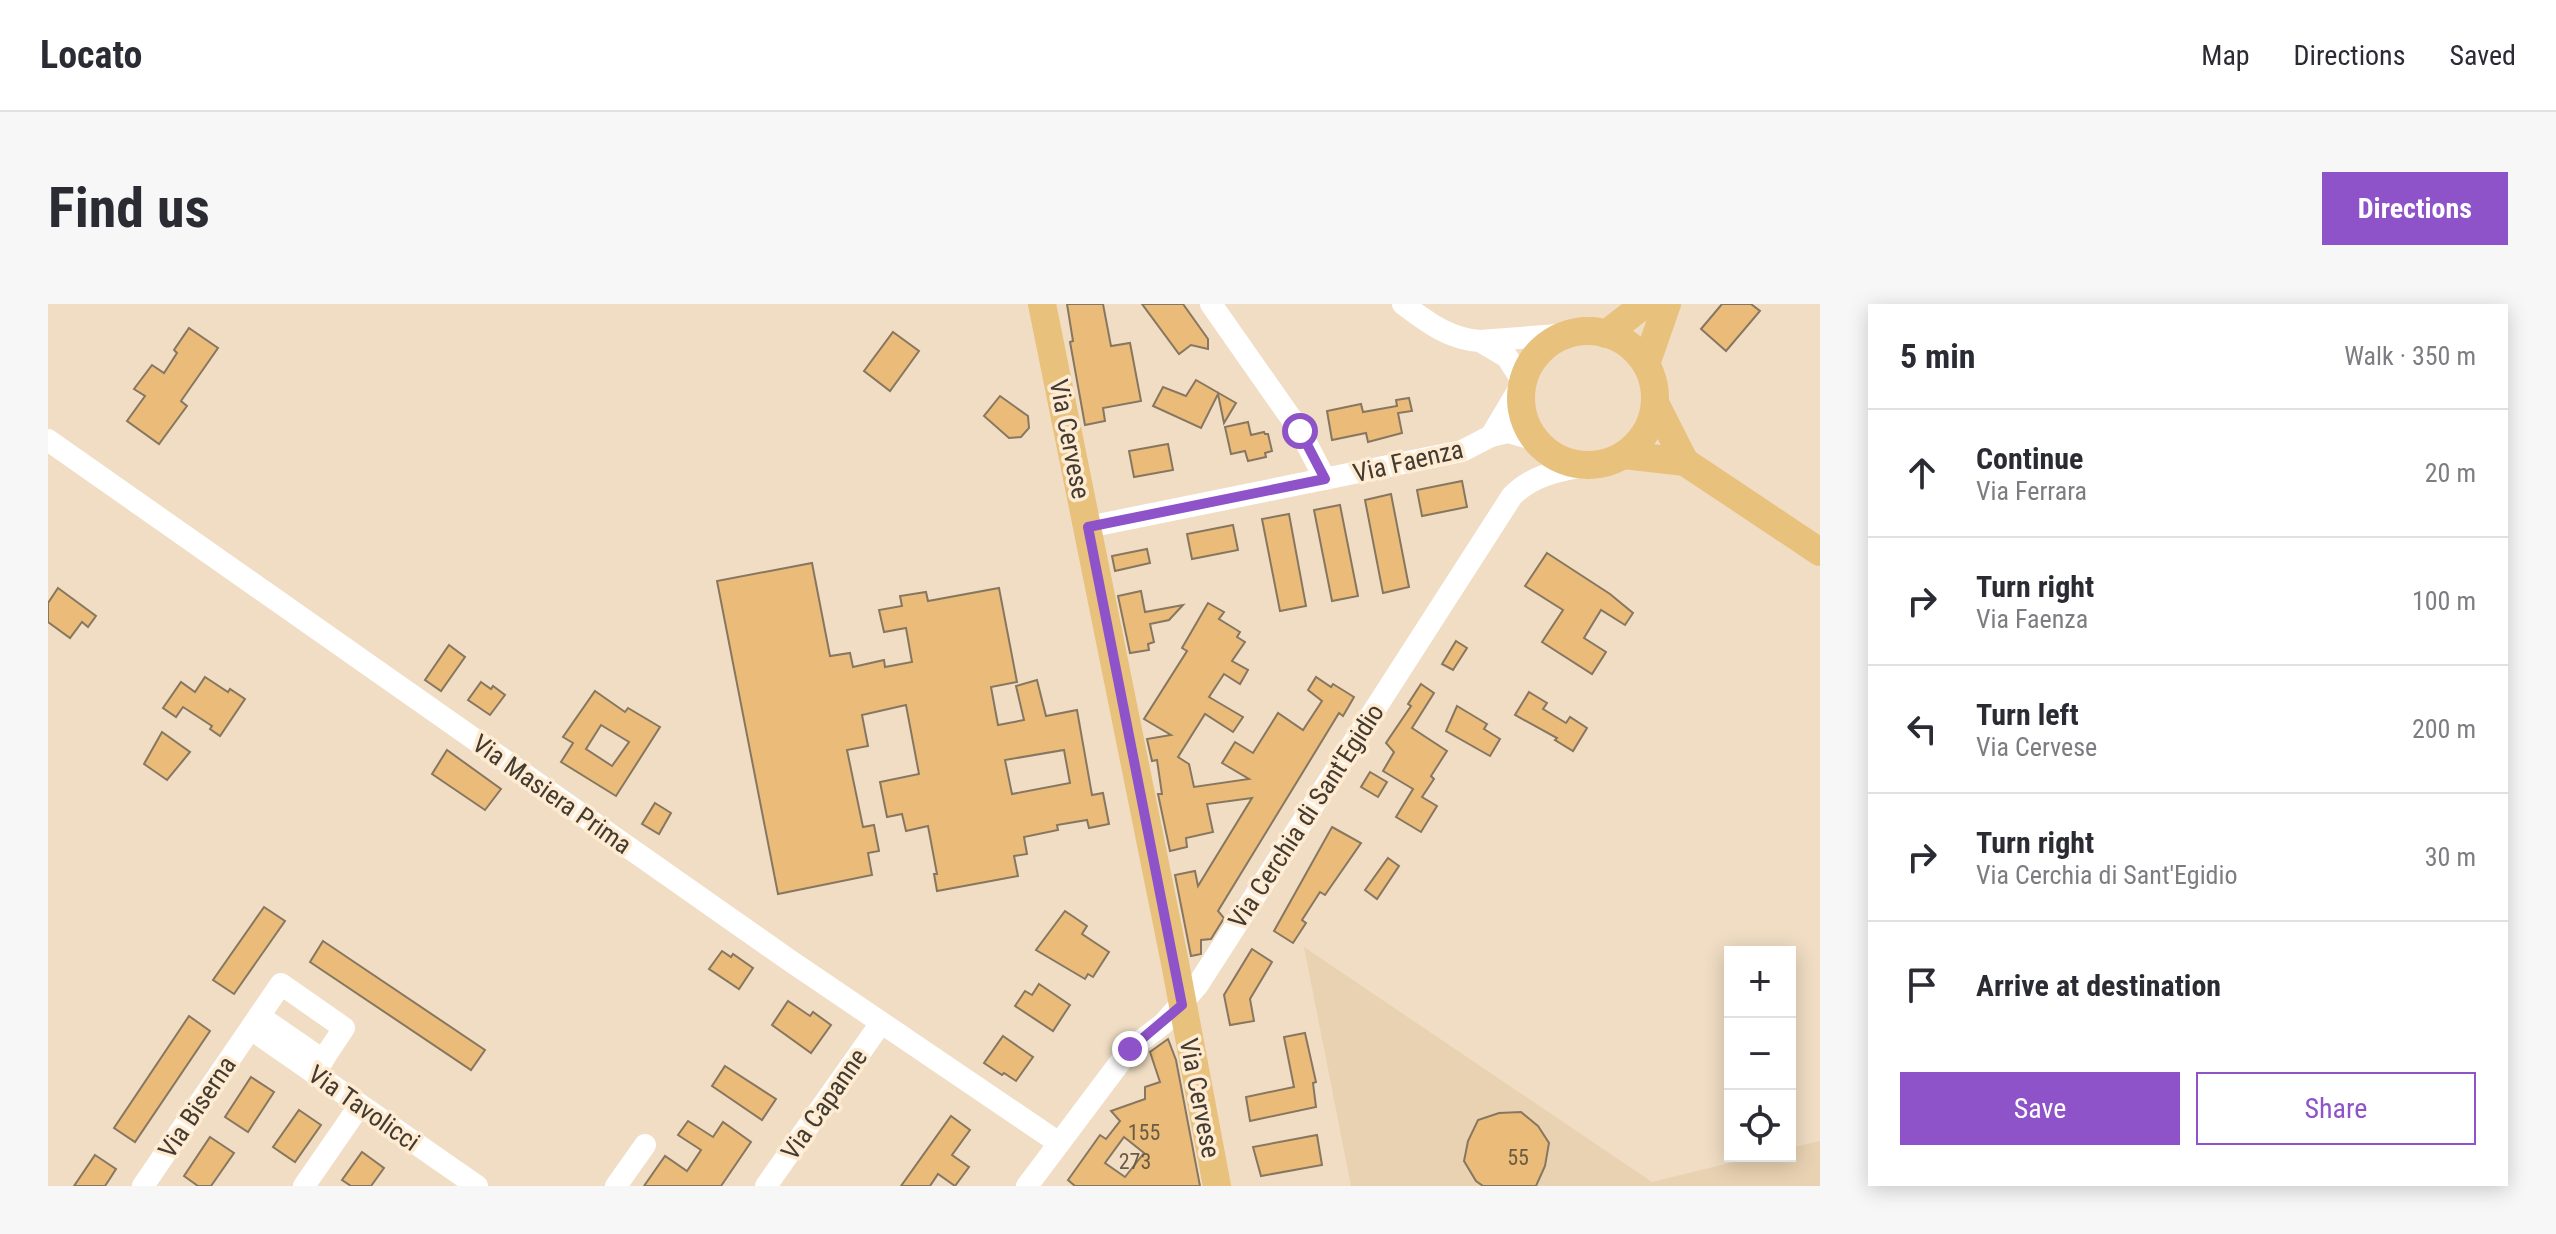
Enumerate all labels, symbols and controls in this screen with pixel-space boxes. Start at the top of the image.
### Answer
text: Locato [40,33,142,77]
text: Map [2201,39,2250,72]
text: Directions [2294,39,2405,72]
text: Saved [2449,39,2516,72]
button: Directions [2322,172,2508,245]
text: Find us [48,175,210,241]
text: 5 min [1900,336,1976,376]
text: Walk · 350 m [2344,341,2476,371]
street label: Via Cervese [1044,377,1096,501]
route start [1282,413,1318,449]
street label: Via Faenza [1350,434,1466,488]
text: Continue [1976,441,2083,476]
icon: ahead [1900,451,1944,495]
text: 20 m [2425,458,2476,488]
text: Via Ferrara [1976,476,2087,506]
text: Turn right [1976,569,2094,604]
icon: right [1900,579,1944,623]
text: 100 m [2412,586,2476,616]
text: Via Faenza [1976,604,2088,634]
text: Turn left [1976,697,2079,732]
street label: Via Cerchia di Sant'Egidio [1222,698,1390,934]
icon: left [1900,707,1944,751]
text: 200 m [2412,714,2476,744]
street label: Via Masiera Prima [467,728,637,860]
text: Via Cervese [1976,732,2097,762]
text: Turn right [1976,825,2094,860]
icon: right [1900,835,1944,879]
text: 30 m [2425,842,2476,872]
text: Via Cerchia di Sant'Egidio [1976,860,2238,890]
map controls [1724,946,1796,1162]
button: + [1724,946,1796,1018]
icon: arrive [1900,963,1944,1007]
text: Arrive at destination [1976,968,2221,1003]
button: − [1724,1018,1796,1090]
route end [1112,1031,1148,1067]
street label: Via Cervese [1174,1036,1226,1160]
street label: Via Capanne [775,1043,873,1165]
street label: Via Biserna [152,1050,242,1164]
street label: Via Tavolicci [303,1059,425,1157]
button: Save [1900,1072,2180,1145]
button: Share [2196,1072,2476,1145]
button: locate [1724,1090,1796,1162]
house number: 155 [1128,1120,1160,1145]
house number: 55 [1507,1145,1529,1170]
house number: 273 [1119,1149,1151,1174]

